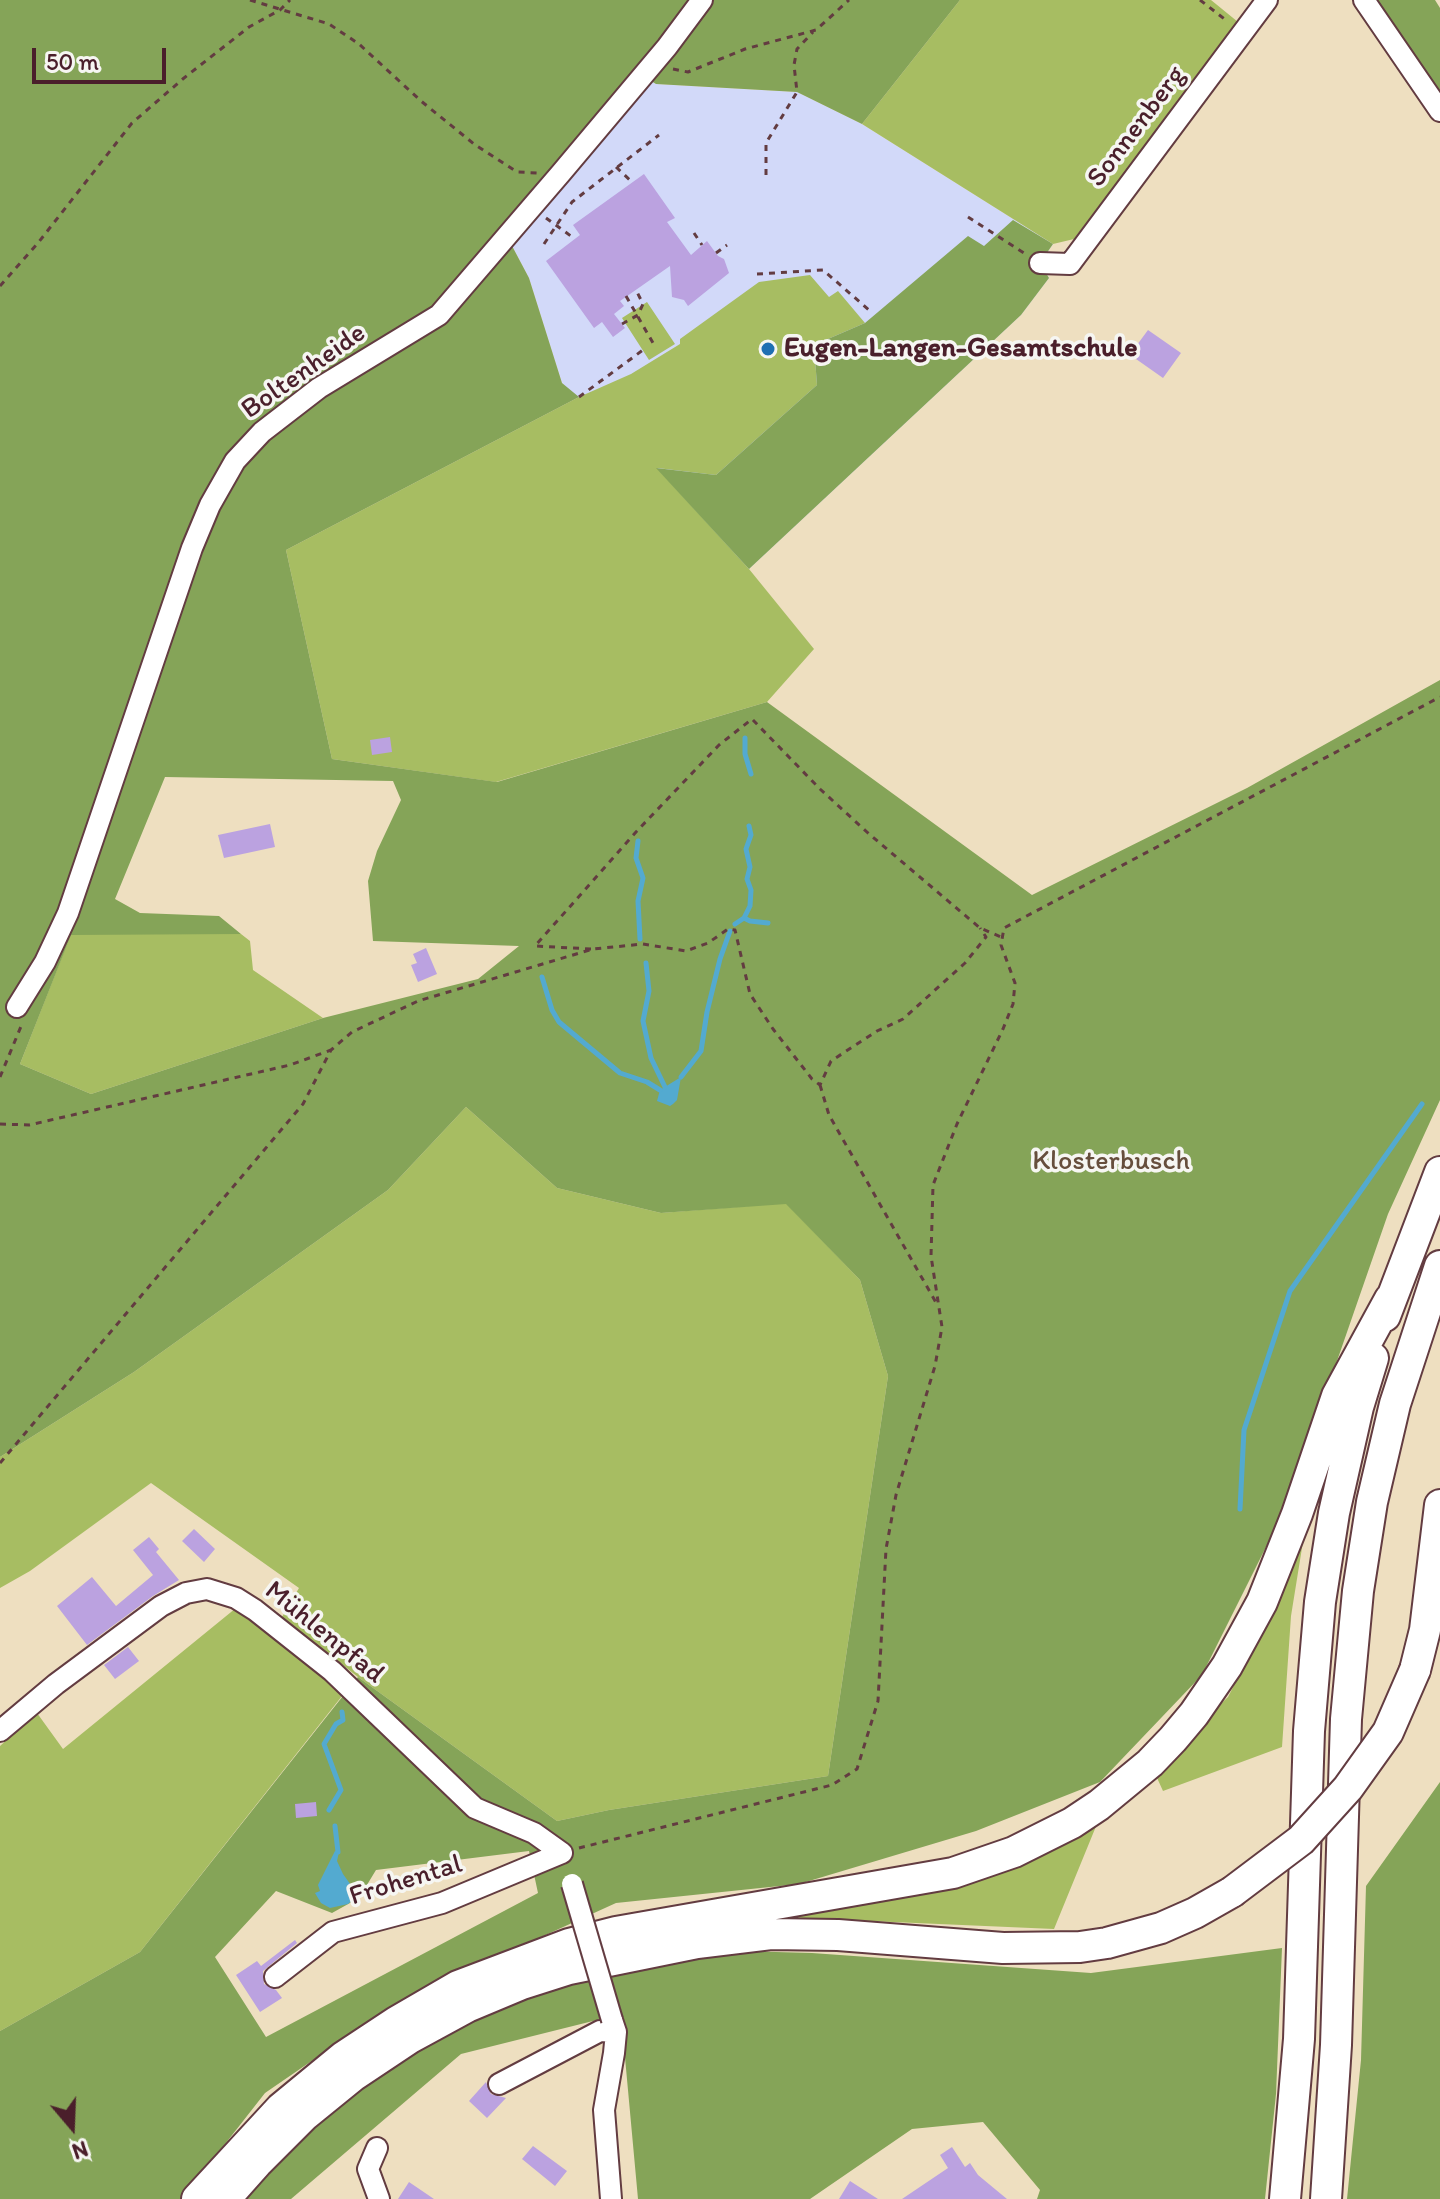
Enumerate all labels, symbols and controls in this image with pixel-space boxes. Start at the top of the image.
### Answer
scale bar [36,32,170,82]
text: 50 m [46,47,99,76]
street label: Sonnenberg [1081,60,1193,194]
street label: Boltenheide [235,317,373,427]
place label: Eugen-Langen-Gesamtschule [784,332,1138,366]
marker: Eugen-Langen-Gesamtschule [759,340,777,358]
park label: Klosterbusch [1032,1145,1190,1179]
street label: Mühlenpfad [257,1575,391,1691]
street label: Frohental [346,1848,466,1914]
north arrow [32,2087,112,2167]
text: N [69,2135,91,2165]

